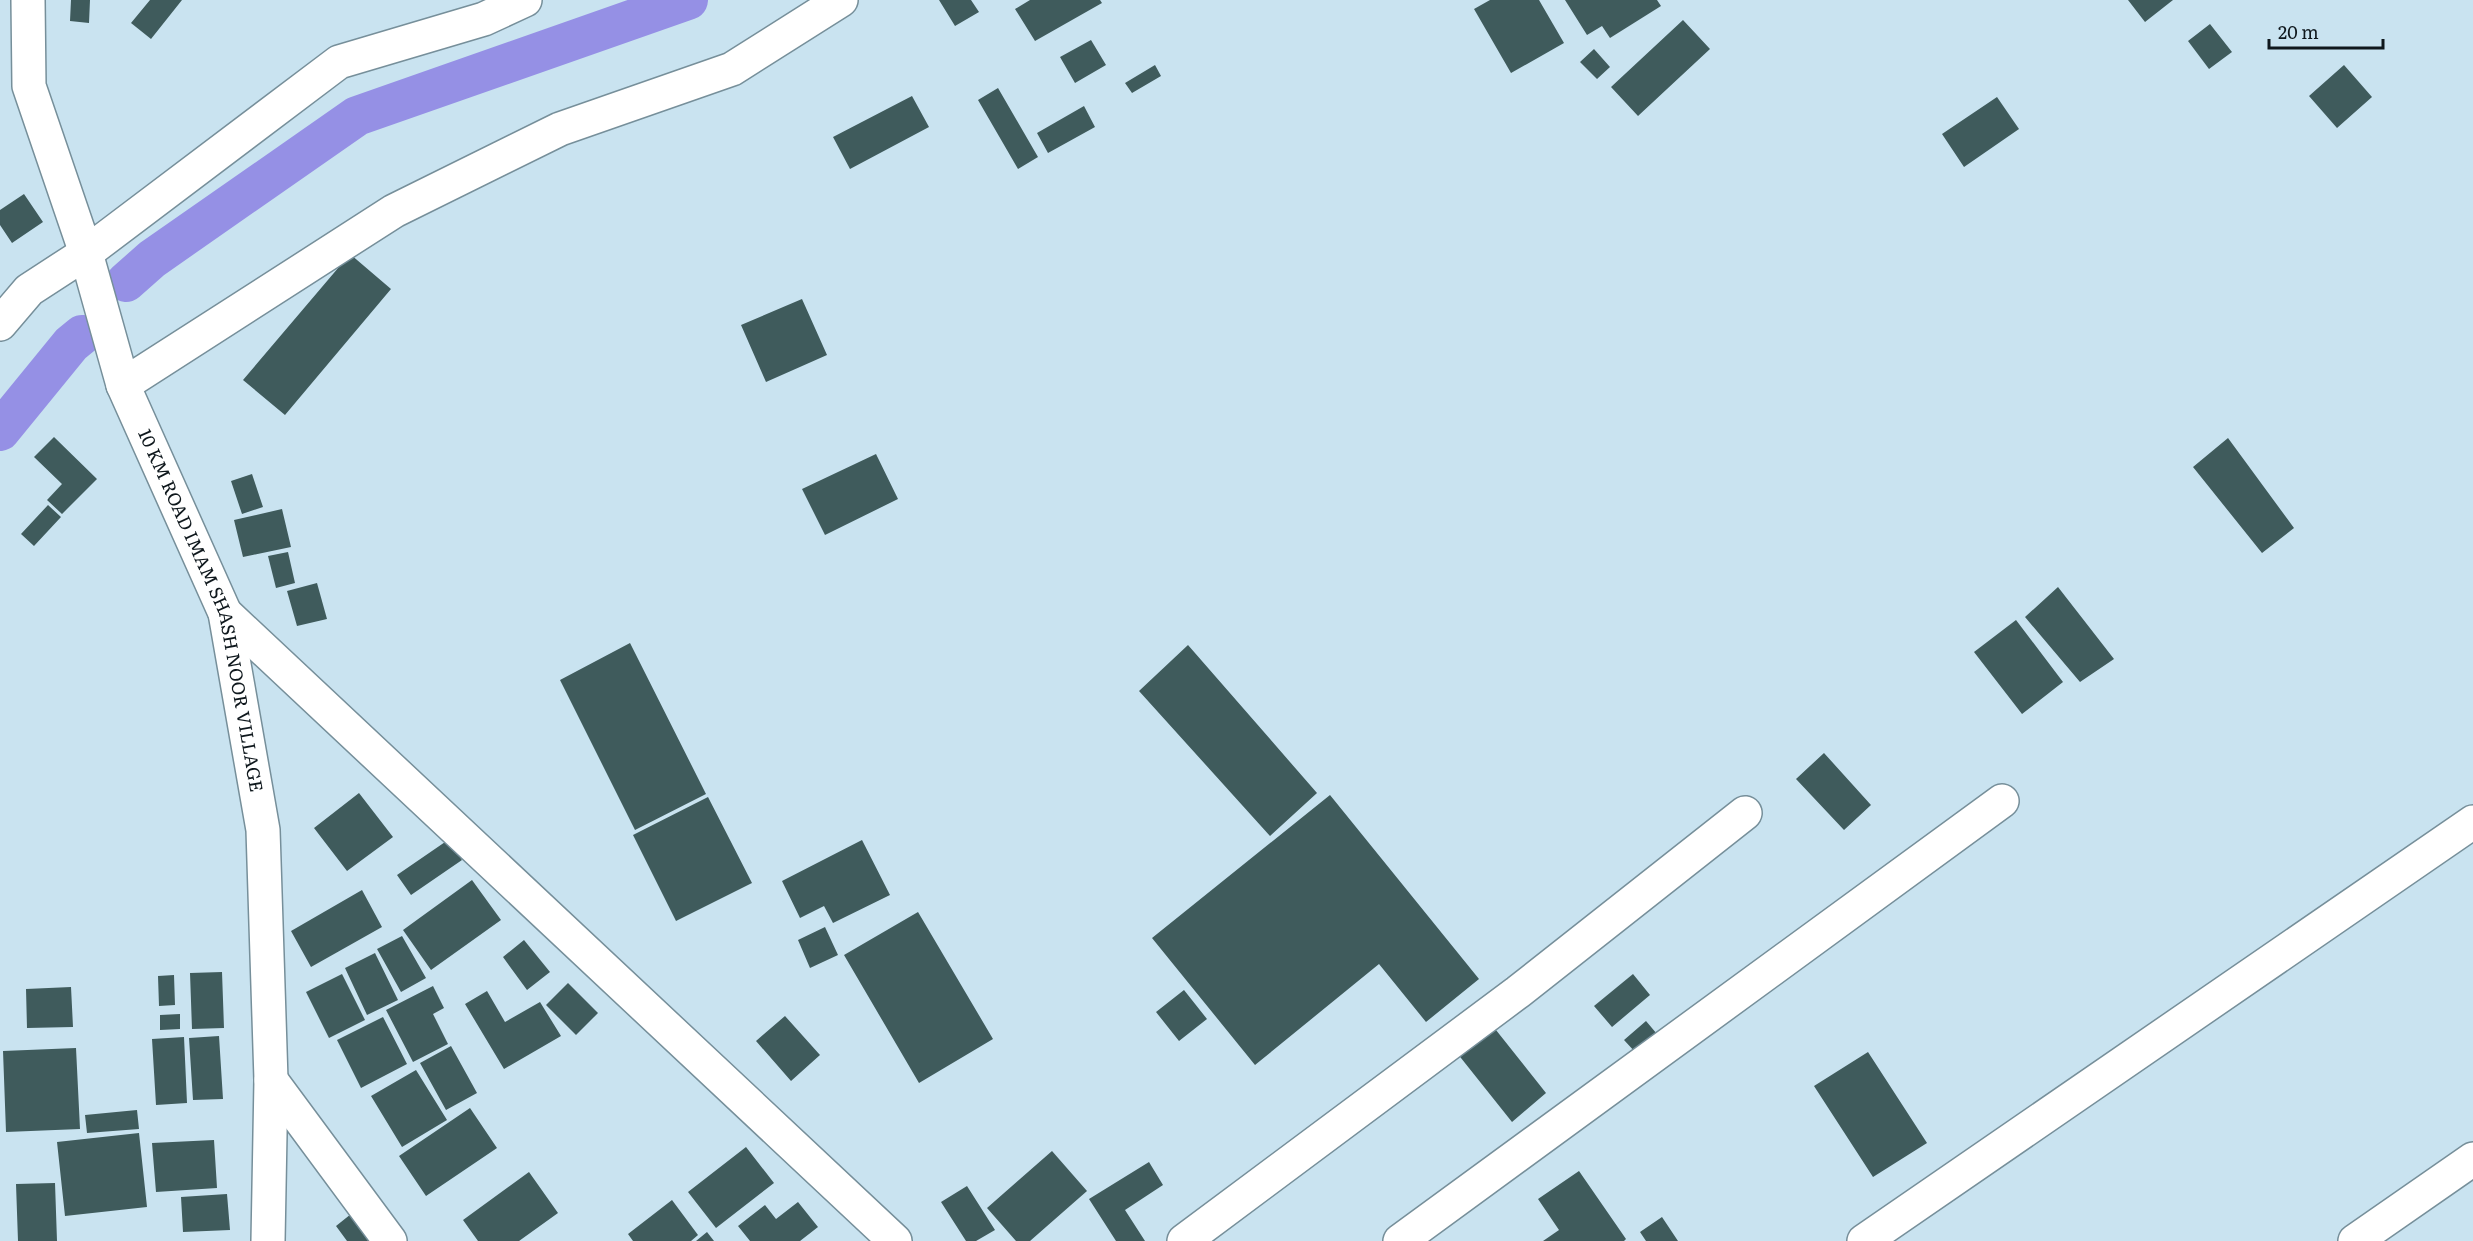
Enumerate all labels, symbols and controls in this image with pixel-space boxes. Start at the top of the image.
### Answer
scale bar [2269,12,2383,50]
text: 20 m [2278,18,2319,45]
street label: 10 KM ROAD IMAM SHASH NOOR VILLAGE [132,424,271,794]

